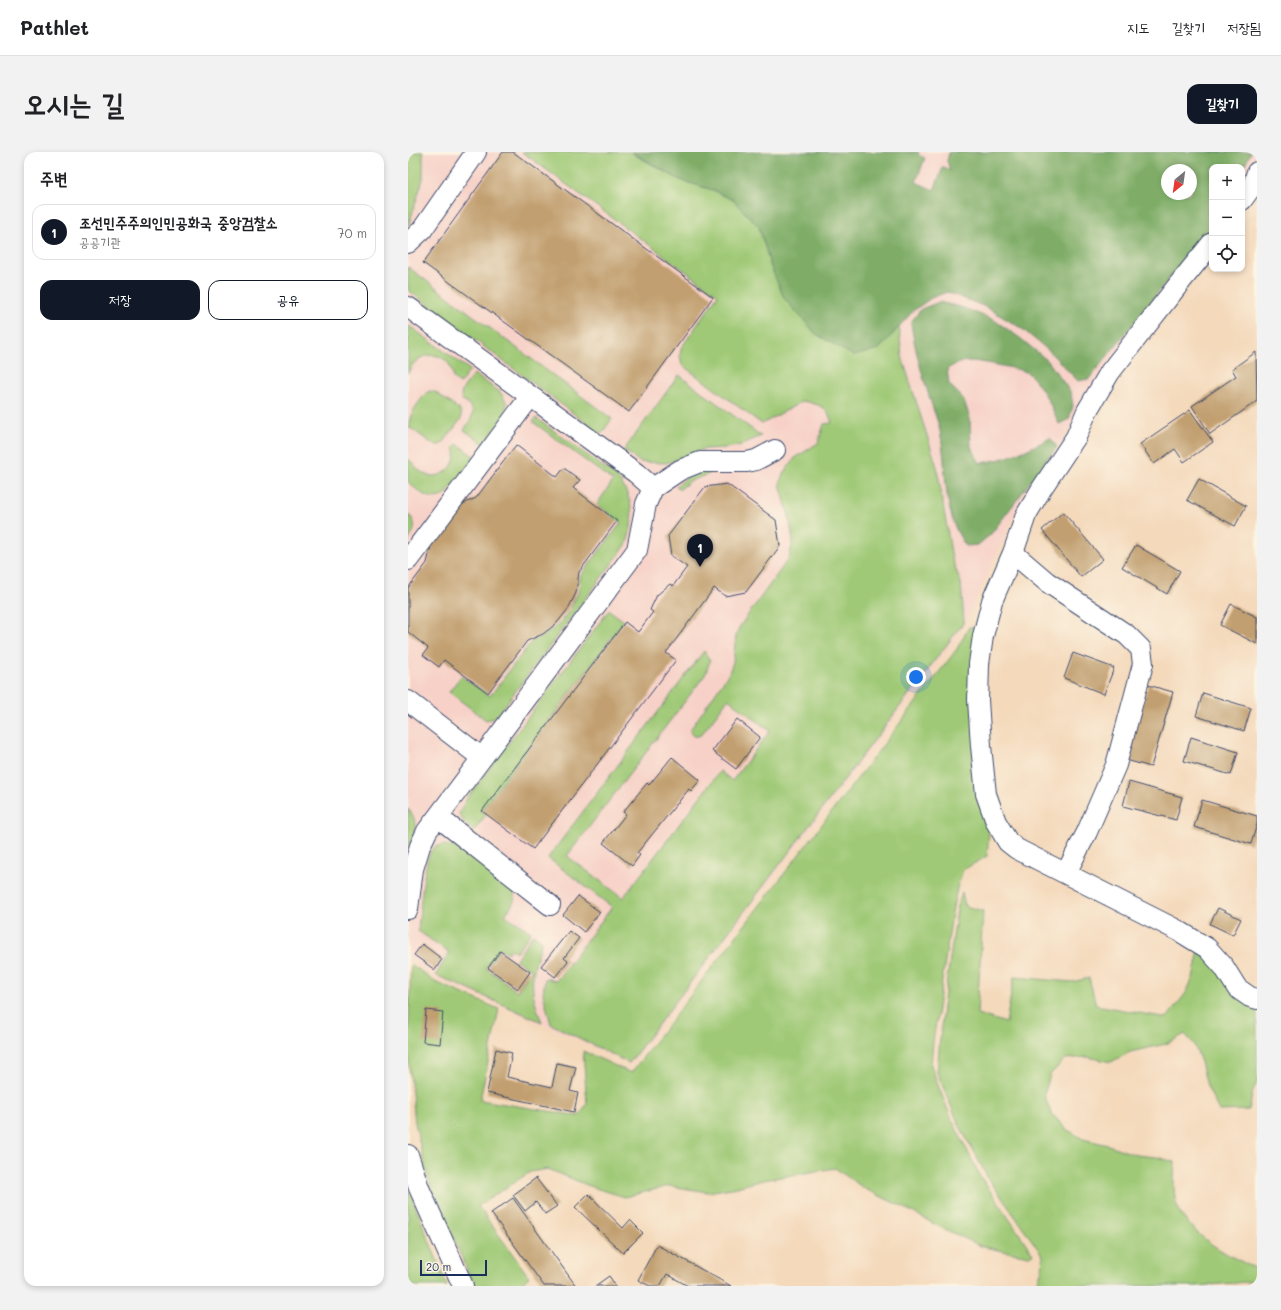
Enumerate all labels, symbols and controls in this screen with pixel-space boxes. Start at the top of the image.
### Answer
text: Pathlet [20,15,89,40]
text: 지도 [1127,18,1149,37]
text: 길찾기 [1171,18,1205,37]
text: 저장됨 [1227,18,1261,37]
button: 길찾기 [1187,84,1257,124]
text: 오시는 길 [24,85,124,121]
north arrow [1161,164,1197,200]
map controls [1209,164,1245,272]
button: + [1209,164,1245,200]
text: 주변 [40,167,67,189]
button: − [1209,200,1245,236]
text: 조선민주주의인민공화국 중앙검찰소 [79,212,278,232]
text: 1 [51,224,57,241]
text: 70 m [337,224,367,241]
text: 공공기관 [79,233,121,250]
button: locate [1209,236,1245,272]
button: 저장 [40,280,200,320]
button: 공유 [208,280,368,320]
pin: 1 [687,534,713,567]
your location [906,667,926,687]
scale bar [420,1258,487,1277]
text: 20 m [426,1259,451,1274]

